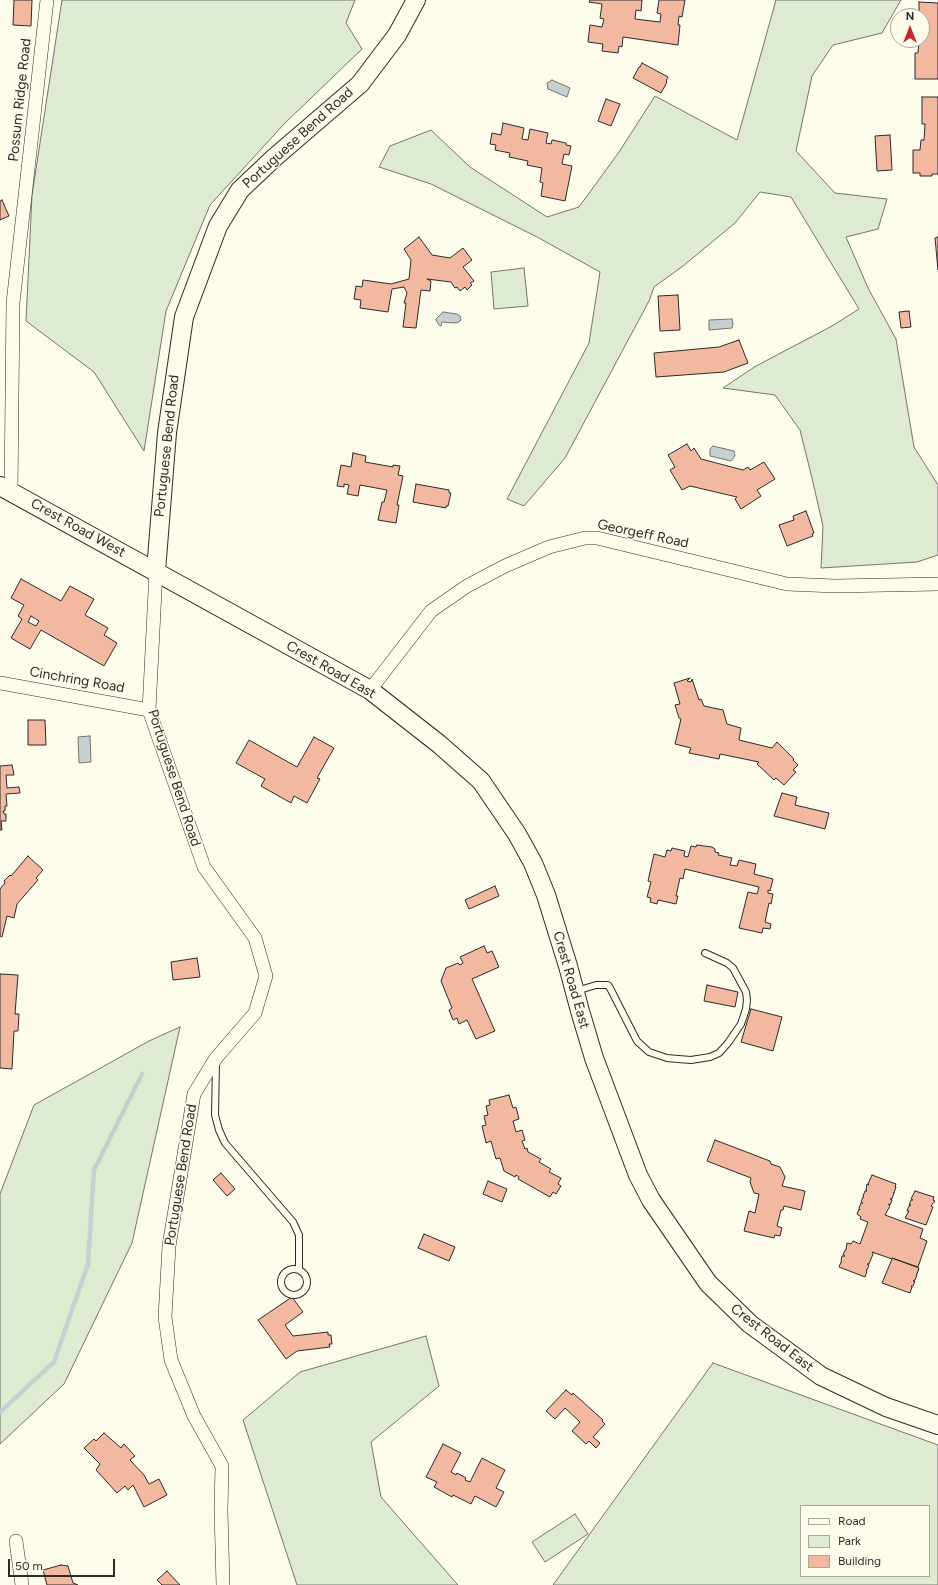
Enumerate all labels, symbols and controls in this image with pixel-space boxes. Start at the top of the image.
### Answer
north arrow [890,8,930,48]
text: N [906,10,914,23]
street label: Possum Ridge Road [5,37,35,163]
street label: Portuguese Bend Road [239,84,357,192]
street label: Portuguese Bend Road [151,374,183,518]
street label: Crest Road West [28,495,128,561]
street label: Georgeff Road [596,516,690,552]
street label: Crest Road East [283,638,379,702]
street label: Cinchring Road [28,663,126,697]
street label: Portuguese Bend Road [144,707,204,849]
street label: Crest Road East [549,929,593,1031]
street label: Portuguese Bend Road [162,1103,200,1247]
street label: Crest Road East [727,1300,817,1376]
legend [800,1505,930,1577]
text: Road [838,1514,866,1528]
text: Park [838,1534,861,1548]
scale bar [10,1551,117,1577]
text: Building [838,1554,881,1568]
text: 50 m [15,1559,43,1573]

